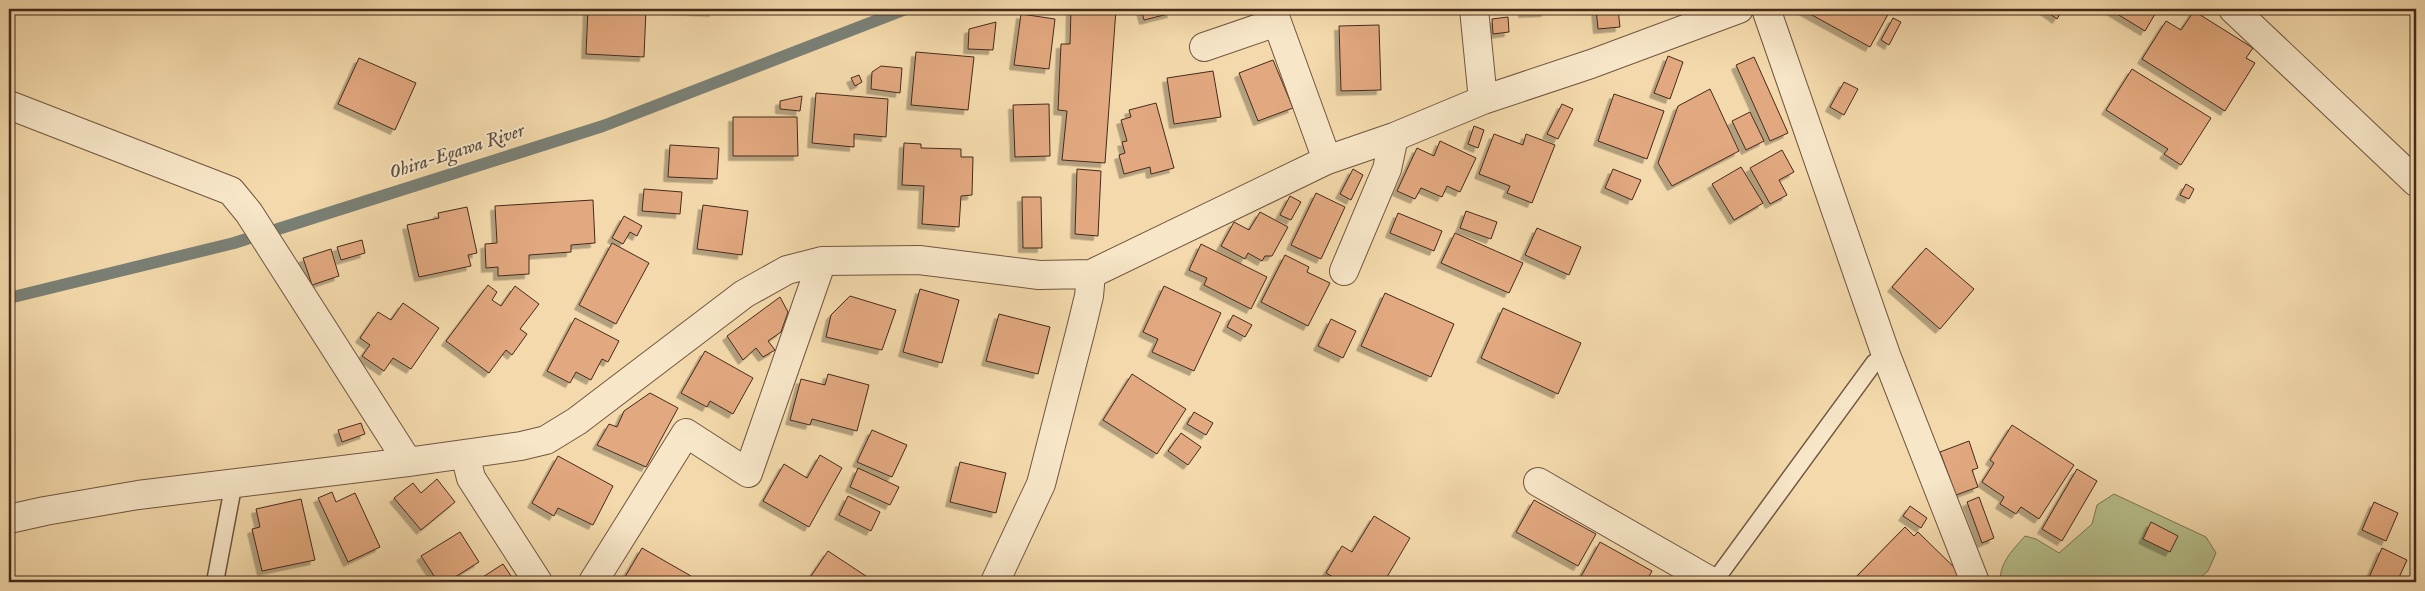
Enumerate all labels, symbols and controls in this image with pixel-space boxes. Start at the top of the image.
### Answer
water label: Ohira-Egawa River [386,118,529,185]

